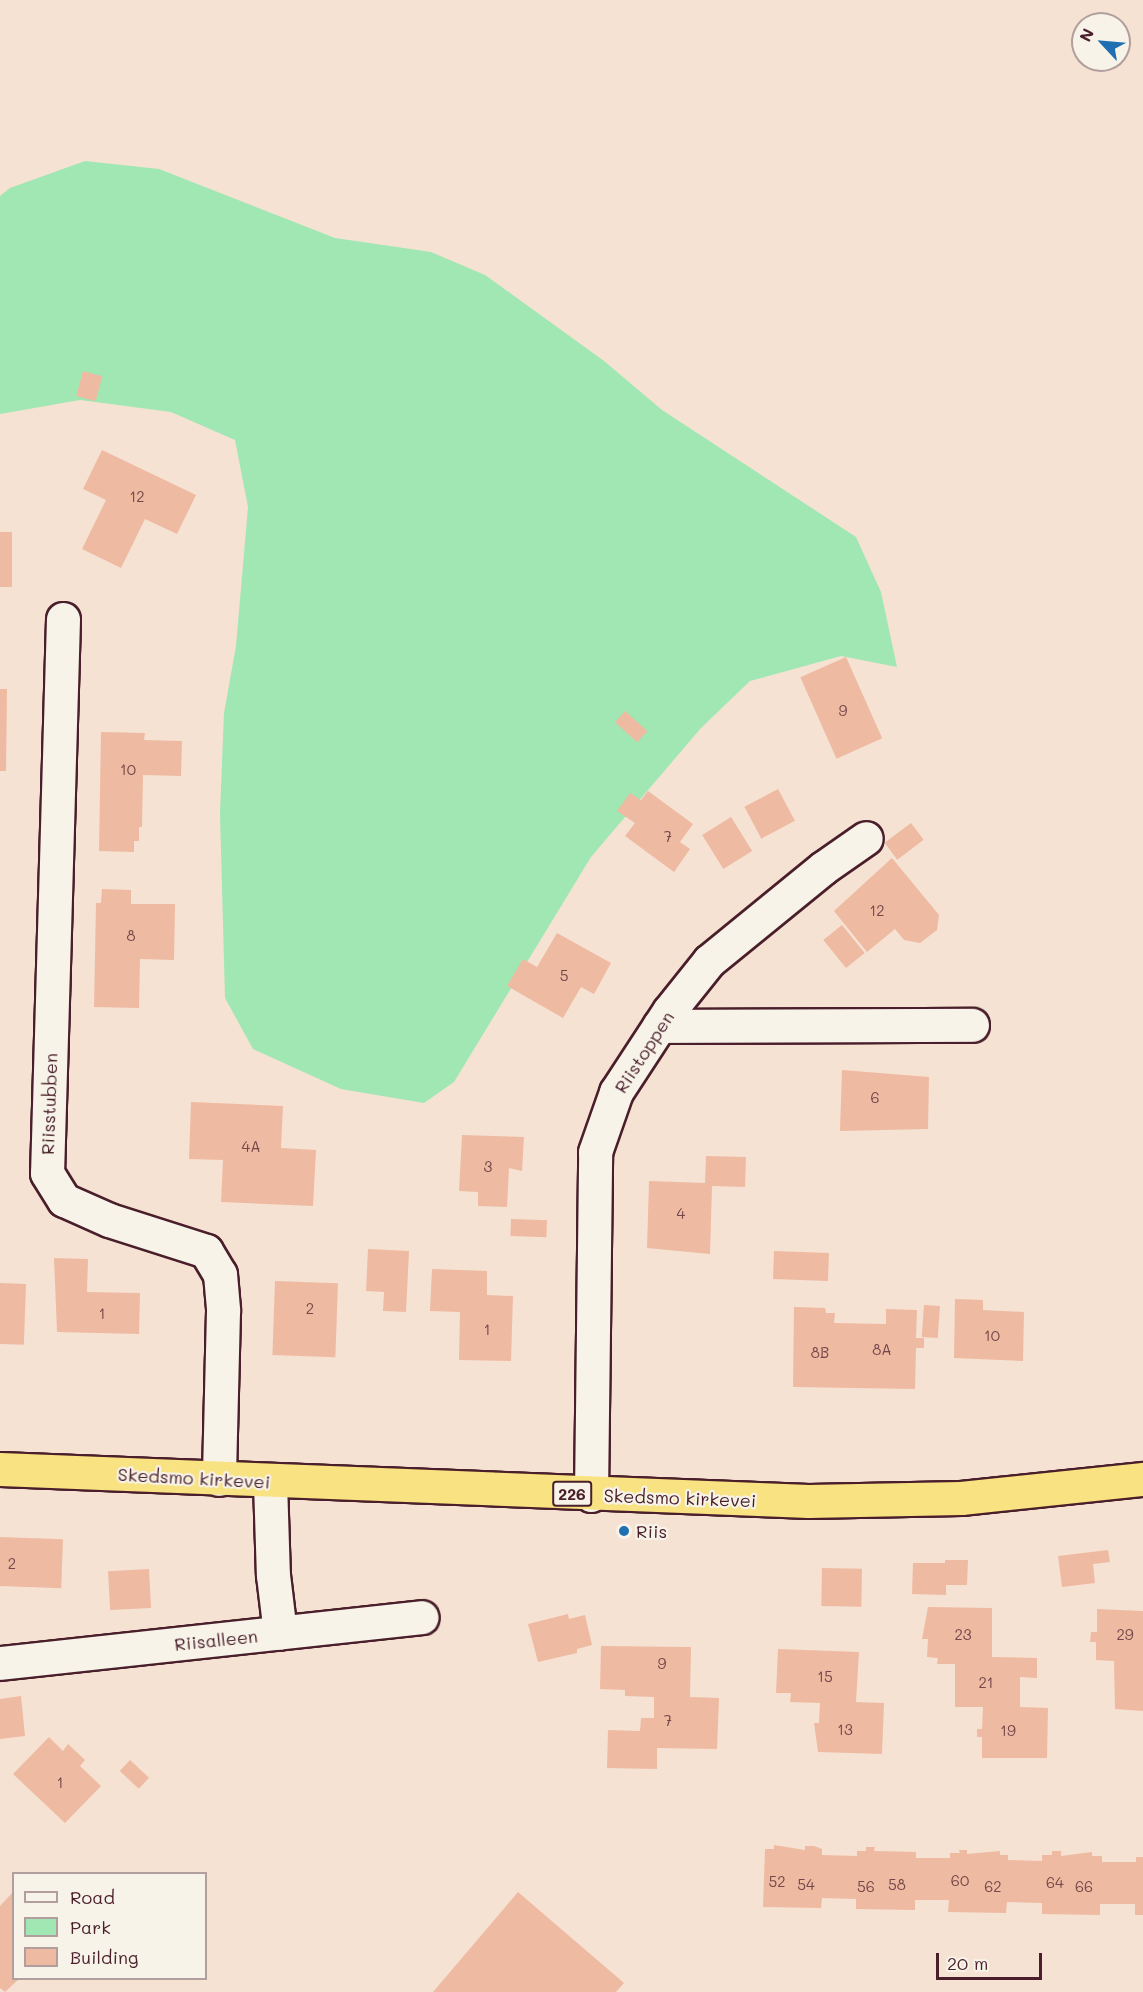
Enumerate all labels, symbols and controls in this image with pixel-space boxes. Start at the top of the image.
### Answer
north arrow [1071,12,1131,72]
text: N [1074,25,1098,45]
house number: 12 [129,488,145,506]
house number: 9 [839,702,847,720]
house number: 10 [120,761,136,779]
house number: 7 [664,828,672,846]
house number: 12 [869,902,885,920]
house number: 8 [126,927,136,945]
house number: 5 [560,967,568,985]
street label: Riistoppen [610,1007,678,1097]
street label: Riisstubben [36,1053,62,1155]
house number: 6 [870,1089,880,1107]
house number: 4A [241,1138,261,1156]
house number: 3 [484,1158,492,1176]
house number: 4 [677,1205,685,1223]
house number: 2 [306,1300,314,1318]
house number: 1 [99,1305,105,1323]
house number: 1 [484,1321,490,1339]
house number: 10 [984,1327,1000,1345]
house number: 8A [872,1341,892,1359]
house number: 8B [811,1344,829,1362]
street label: Skedsmo kirkevei [117,1463,271,1493]
road number: 226 [551,1481,593,1507]
street label: Skedsmo kirkevei [603,1485,757,1511]
place label: Riis [636,1520,667,1542]
marker: Riis [617,1524,631,1538]
house number: 2 [8,1555,16,1573]
street label: Riisalleen [173,1625,259,1655]
house number: 23 [954,1626,972,1644]
house number: 29 [1116,1626,1134,1644]
house number: 9 [658,1655,666,1673]
house number: 15 [817,1668,833,1686]
house number: 21 [978,1674,994,1692]
house number: 7 [664,1712,672,1730]
house number: 13 [837,1721,853,1739]
house number: 19 [1000,1722,1016,1740]
house number: 1 [57,1774,63,1792]
legend [12,1872,207,1980]
house number: 60 [951,1872,969,1890]
house number: 52 [768,1873,786,1891]
house number: 64 [1046,1874,1064,1892]
house number: 54 [797,1876,815,1894]
house number: 58 [888,1876,906,1894]
house number: 56 [857,1878,875,1896]
house number: 62 [984,1878,1002,1896]
house number: 66 [1075,1878,1093,1896]
text: Road [70,1885,115,1909]
text: Park [70,1915,111,1939]
scale bar [939,1941,1046,1979]
text: Building [70,1945,138,1969]
text: 20 m [947,1951,988,1975]

